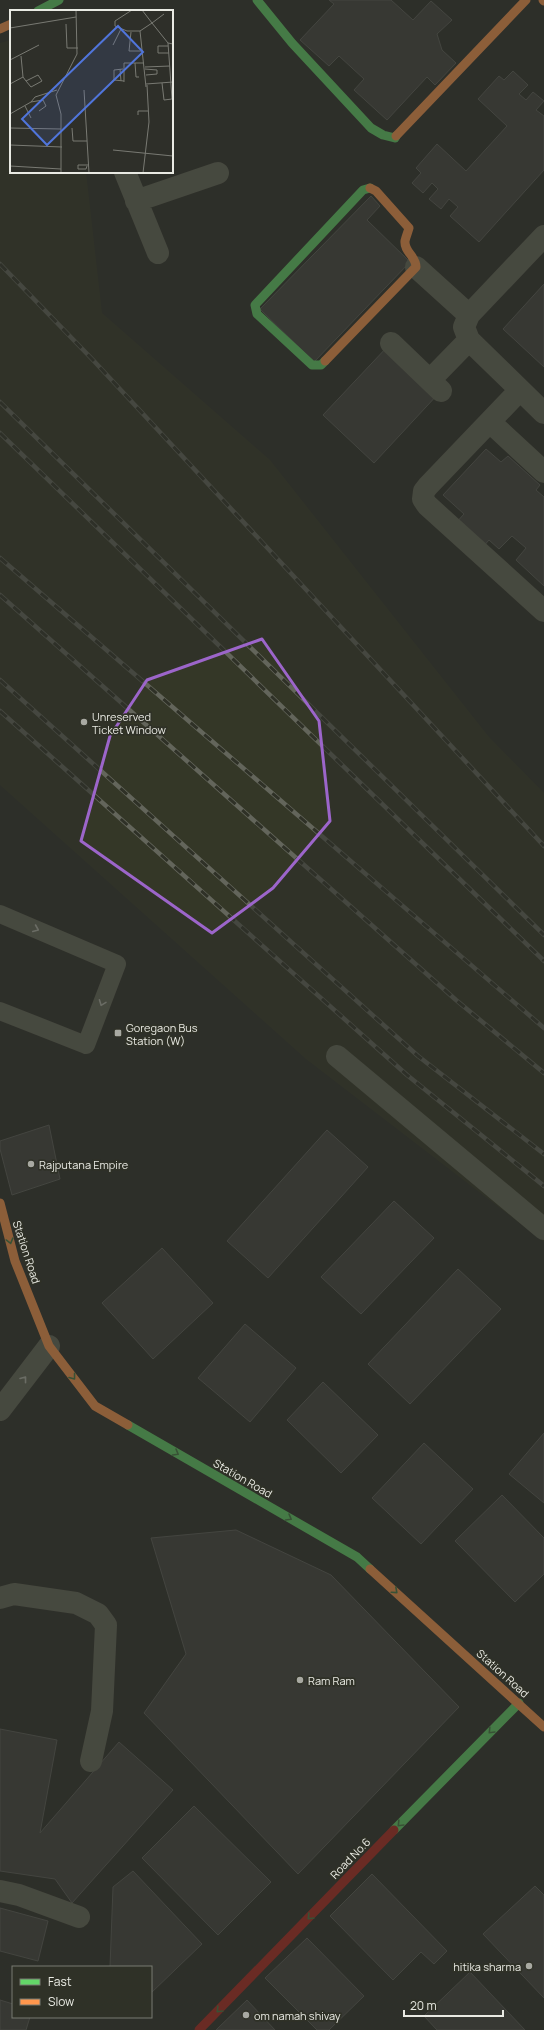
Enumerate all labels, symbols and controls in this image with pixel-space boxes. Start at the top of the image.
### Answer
inset map [10,10,173,173]
place label: Unreserved Ticket Window [92,709,167,737]
marker: Unreserved Ticket Window [79,717,89,727]
one-way arrow [32,924,39,932]
one-way arrow [99,999,107,1006]
place label: Goregaon Bus Station (W) [126,1020,198,1048]
marker: Goregaon Bus Station (W) [113,1028,123,1038]
place label: Rajputana Empire [39,1157,129,1172]
marker: Rajputana Empire [26,1159,36,1169]
street label: Station Road [10,1218,44,1286]
one-way arrow [5,1237,14,1244]
one-way arrow [68,1372,75,1379]
one-way arrow [19,1376,26,1383]
one-way arrow [172,1448,179,1455]
street label: Station Road [211,1455,275,1501]
one-way arrow [285,1513,292,1520]
one-way arrow [390,1587,398,1594]
street label: Station Road [474,1645,532,1701]
place label: Ram Ram [308,1673,355,1688]
marker: Ram Ram [295,1675,305,1685]
one-way arrow [488,1726,496,1734]
one-way arrow [398,1819,405,1827]
street label: Road No.6 [327,1834,373,1882]
one-way arrow [307,1912,314,1920]
place label: hitika sharma [453,1959,521,1974]
marker: hitika sharma [524,1961,534,1971]
legend [12,1966,152,2018]
text: Fast [48,1973,72,1990]
scale bar [404,1992,503,2018]
text: Slow [48,1993,74,2010]
text: 20 m [410,1997,437,2014]
one-way arrow [216,2005,224,2013]
place label: om namah shivay [254,2008,341,2023]
marker: om namah shivay [241,2010,251,2020]

